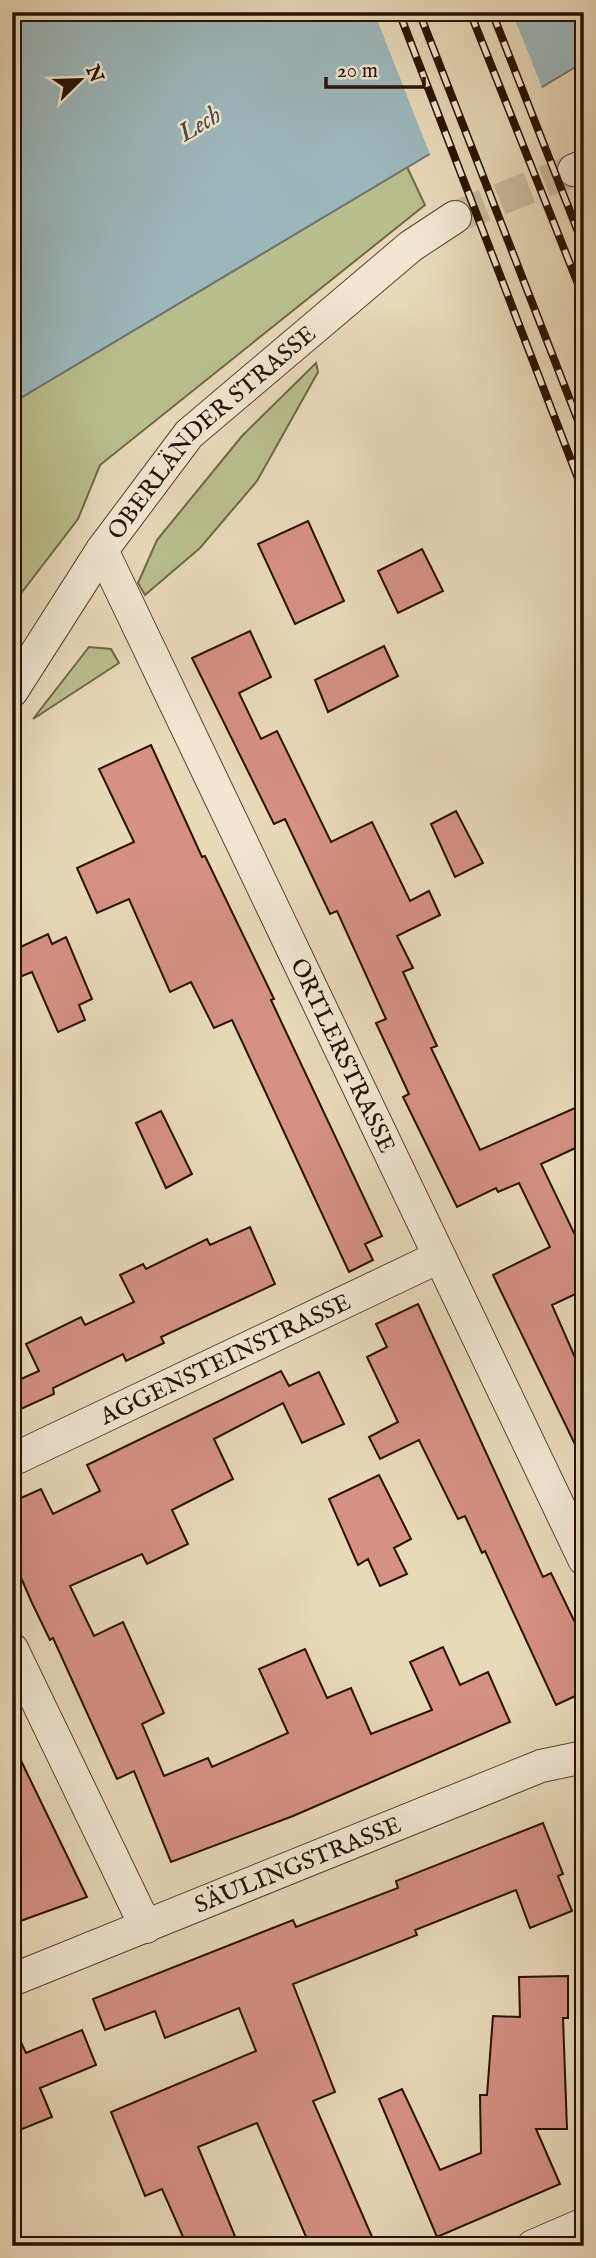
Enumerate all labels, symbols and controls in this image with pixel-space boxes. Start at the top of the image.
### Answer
north arrow [46,46,116,116]
scale bar [326,46,424,90]
text: 20 m [337,58,378,85]
text: N [79,61,108,87]
water label: Lech [171,99,227,150]
street label: OBERLÄNDER STRASSE [101,319,323,546]
street label: ORTLERSTRASSE [282,954,402,1158]
street label: AGGENSTEINSTRASSE [95,1287,356,1433]
street label: SÄULINGSTRASSE [190,1810,406,1922]

